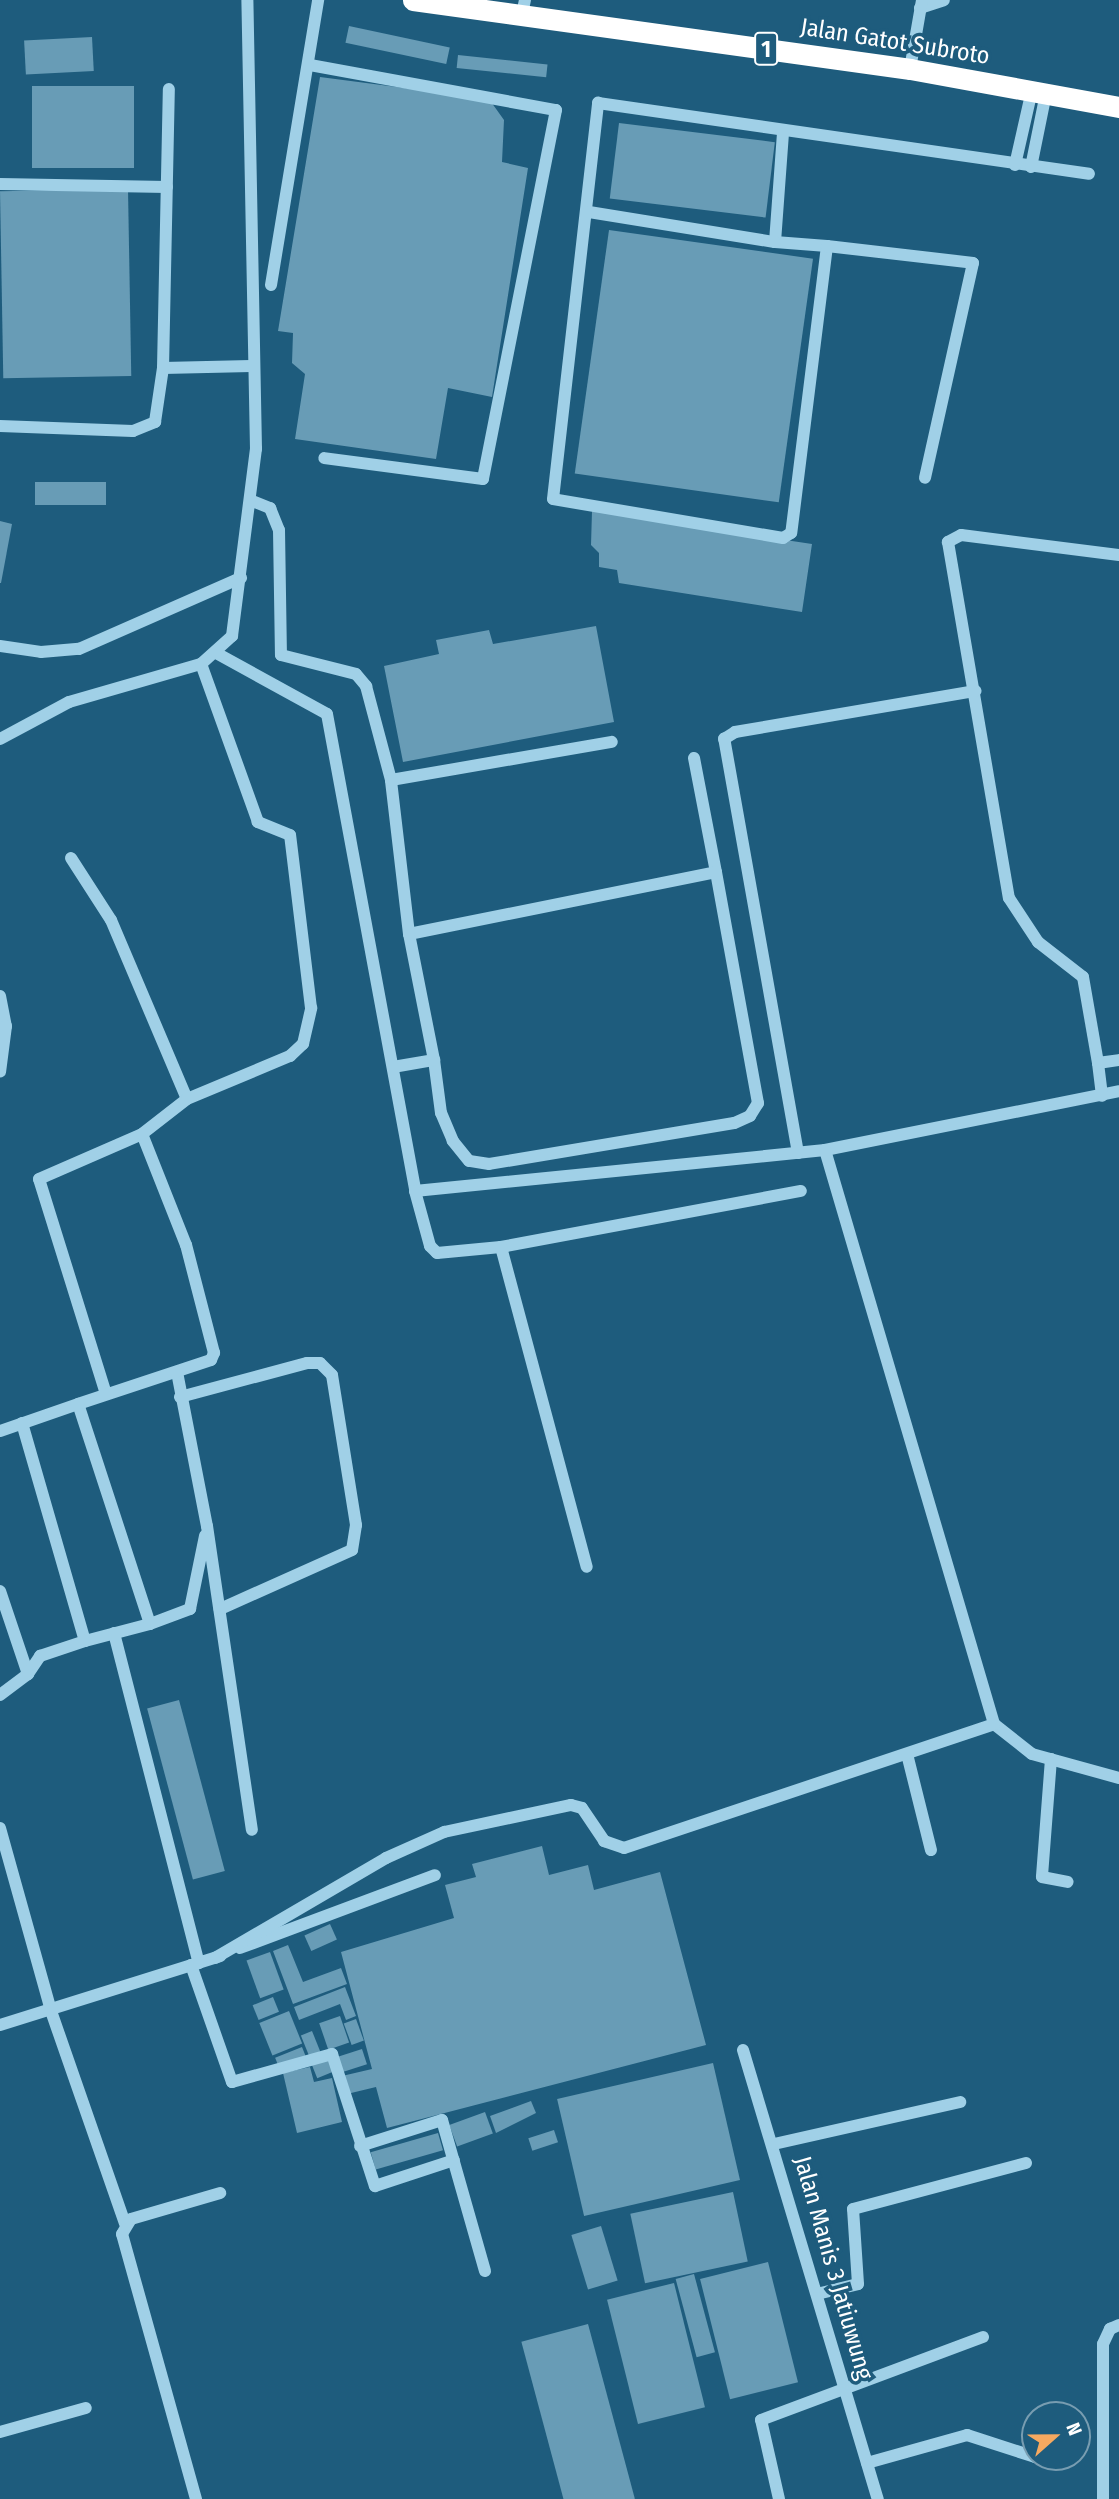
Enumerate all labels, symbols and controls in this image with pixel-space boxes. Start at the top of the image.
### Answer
street label: Jalan Gatot Subroto [798,13,992,71]
road number: 1 [754,30,778,68]
street label: Jalan Manis 3 Jatiuwung [787,2153,879,2383]
north arrow [1021,2401,1091,2471]
text: N [1061,2420,1087,2438]

